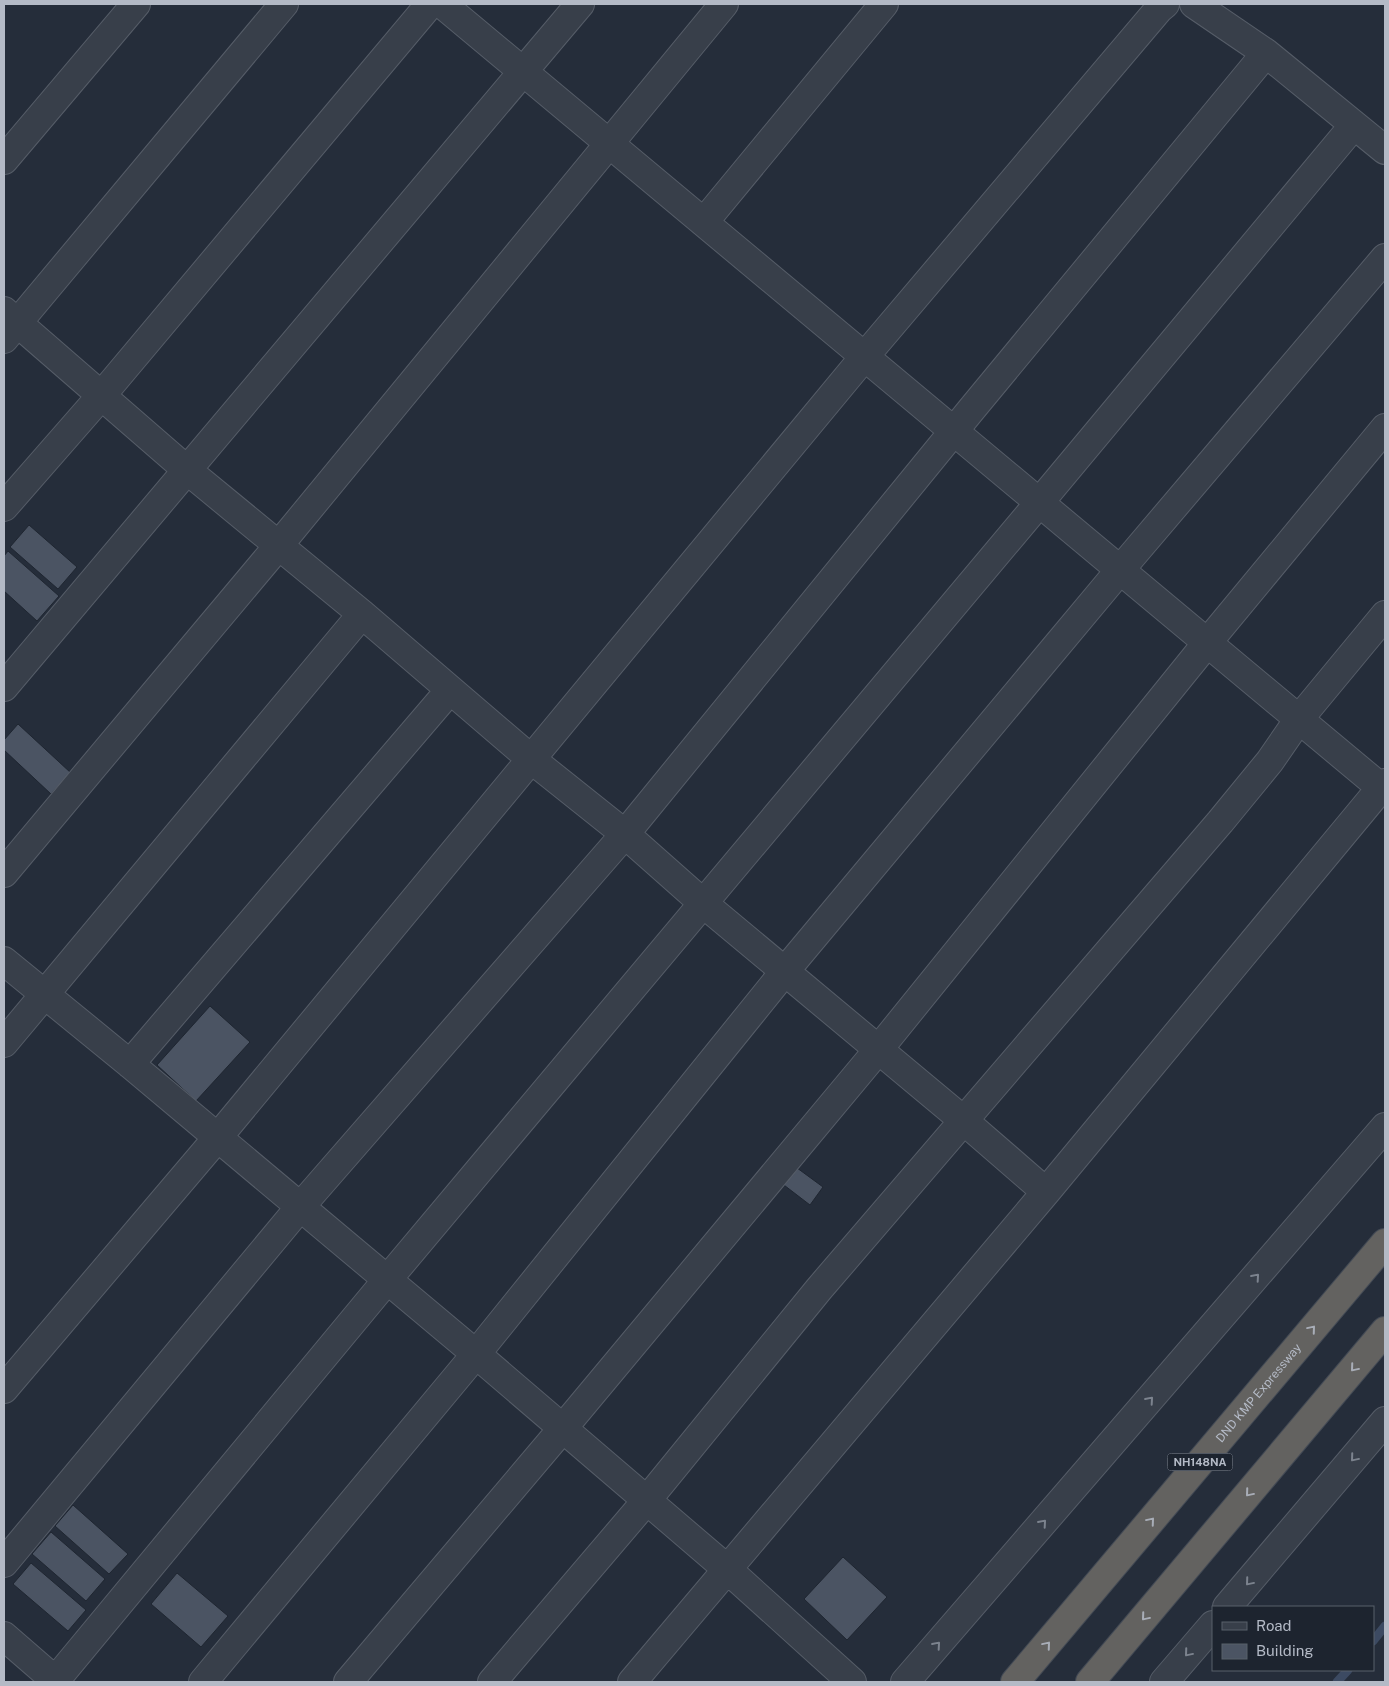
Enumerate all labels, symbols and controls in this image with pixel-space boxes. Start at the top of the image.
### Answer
one-way arrow [1250,1273,1259,1282]
one-way arrow [1306,1326,1315,1335]
street label: DND KMP Expressway [1213,1340,1305,1445]
one-way arrow [1350,1363,1359,1372]
one-way arrow [1144,1396,1153,1405]
one-way arrow [1350,1452,1359,1461]
road number: NH148NA [1168,1454,1232,1470]
one-way arrow [1246,1487,1255,1496]
one-way arrow [1146,1517,1155,1526]
one-way arrow [1037,1519,1046,1528]
one-way arrow [1246,1576,1255,1585]
legend [1212,1606,1374,1671]
one-way arrow [1142,1611,1150,1620]
text: Road [1256,1617,1292,1634]
one-way arrow [931,1642,940,1651]
one-way arrow [1041,1642,1049,1651]
text: Building [1256,1642,1314,1659]
one-way arrow [1185,1648,1194,1657]

